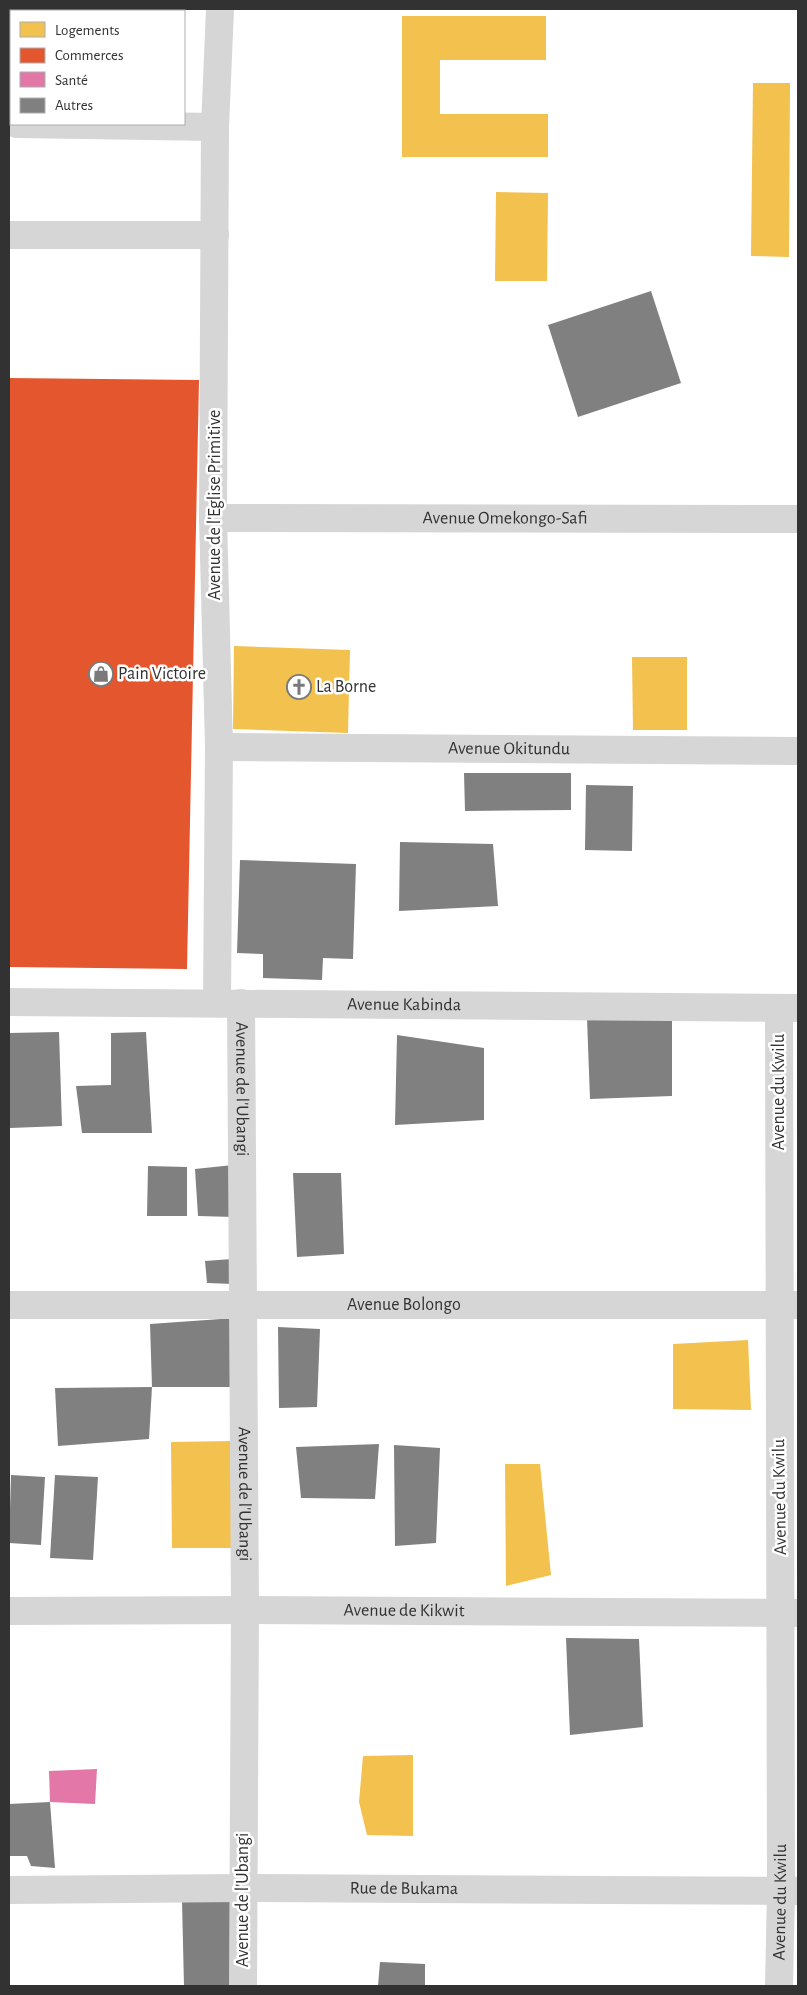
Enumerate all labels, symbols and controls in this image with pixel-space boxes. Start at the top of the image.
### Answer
legend [10,10,185,125]
text: Logements [55,23,120,38]
text: Commerces [55,48,124,63]
text: Santé [55,73,88,88]
text: Autres [55,98,93,113]
street label: Avenue de l'Eglise Primitive [206,410,224,600]
street label: Avenue Omekongo-Safi [422,509,588,528]
shop icon: Pain Victoire [88,661,114,687]
place label: Pain Victoire [118,665,206,683]
church icon: La Borne [286,674,312,700]
place label: La Borne [316,678,376,696]
street label: Avenue Okitundu [448,740,570,758]
street label: Avenue Kabinda [347,996,461,1014]
street label: Avenue de l'Ubangi [232,1022,251,1156]
street label: Avenue du Kwilu [770,1034,788,1150]
street label: Avenue Bolongo [347,1296,461,1314]
street label: Avenue de l'Ubangi [235,1427,254,1561]
street label: Avenue du Kwilu [770,1439,790,1555]
street label: Avenue de Kikwit [344,1602,465,1620]
street label: Avenue de l'Ubangi [234,1833,252,1967]
street label: Avenue du Kwilu [771,1844,790,1960]
street label: Rue de Bukama [350,1880,458,1898]

